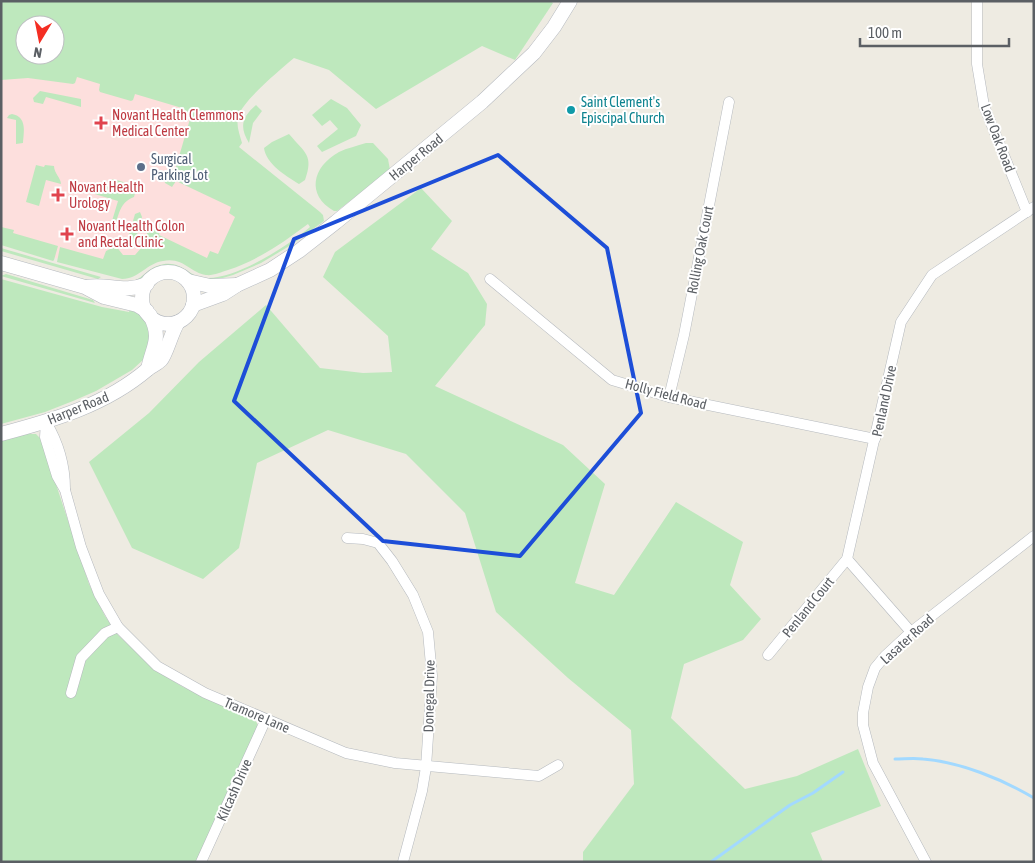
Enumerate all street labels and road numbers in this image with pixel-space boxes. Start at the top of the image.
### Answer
street label: Low Oak Road [978,102,1018,174]
street label: Harper Road [386,130,446,184]
street label: Rolling Oak Court [684,205,716,295]
street label: Penland Drive [869,364,899,438]
street label: Holly Field Road [623,375,709,413]
street label: Harper Road [45,388,111,428]
street label: Penland Court [779,574,837,640]
street label: Lasater Road [877,611,937,667]
street label: Donegal Drive [420,660,438,732]
street label: Tramore Lane [222,694,292,736]
street label: Kilcash Drive [213,757,255,823]

